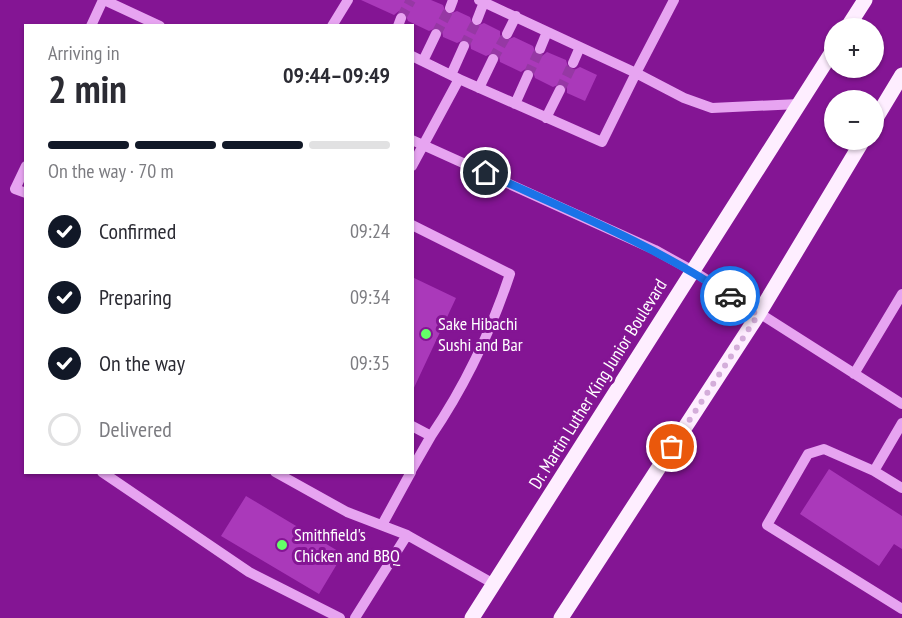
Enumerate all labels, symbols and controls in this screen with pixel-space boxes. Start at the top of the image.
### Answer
map controls [824,18,884,150]
button: + [824,18,884,78]
text: Arriving in [48,40,120,66]
text: 09:44–09:49 [283,61,390,89]
text: 2 min [48,63,127,114]
button: − [824,90,884,150]
pin [460,147,511,198]
icon: home [469,156,502,189]
text: On the way · 70 m [48,158,174,184]
icon: check [48,215,81,248]
text: Confirmed [99,217,176,245]
text: 09:24 [350,218,390,244]
courier [700,266,760,326]
street label: Dr. Martin Luther King Junior Boulevard [523,275,672,493]
icon: car [714,280,747,313]
icon: check [48,281,81,314]
text: Preparing [99,283,172,311]
text: 09:34 [350,284,390,310]
place label: Sake Hibachi Sushi and Bar [438,312,523,356]
marker: Sake Hibachi Sushi and Bar [419,327,433,341]
icon: check [48,347,81,380]
text: On the way [99,349,185,377]
text: 09:35 [350,350,390,376]
text: Delivered [99,415,172,443]
pin [646,421,697,472]
icon: bag [655,430,688,463]
place label: Smithfield's Chicken and BBQ [294,523,401,567]
marker: Smithfield's Chicken and BBQ [275,538,289,552]

